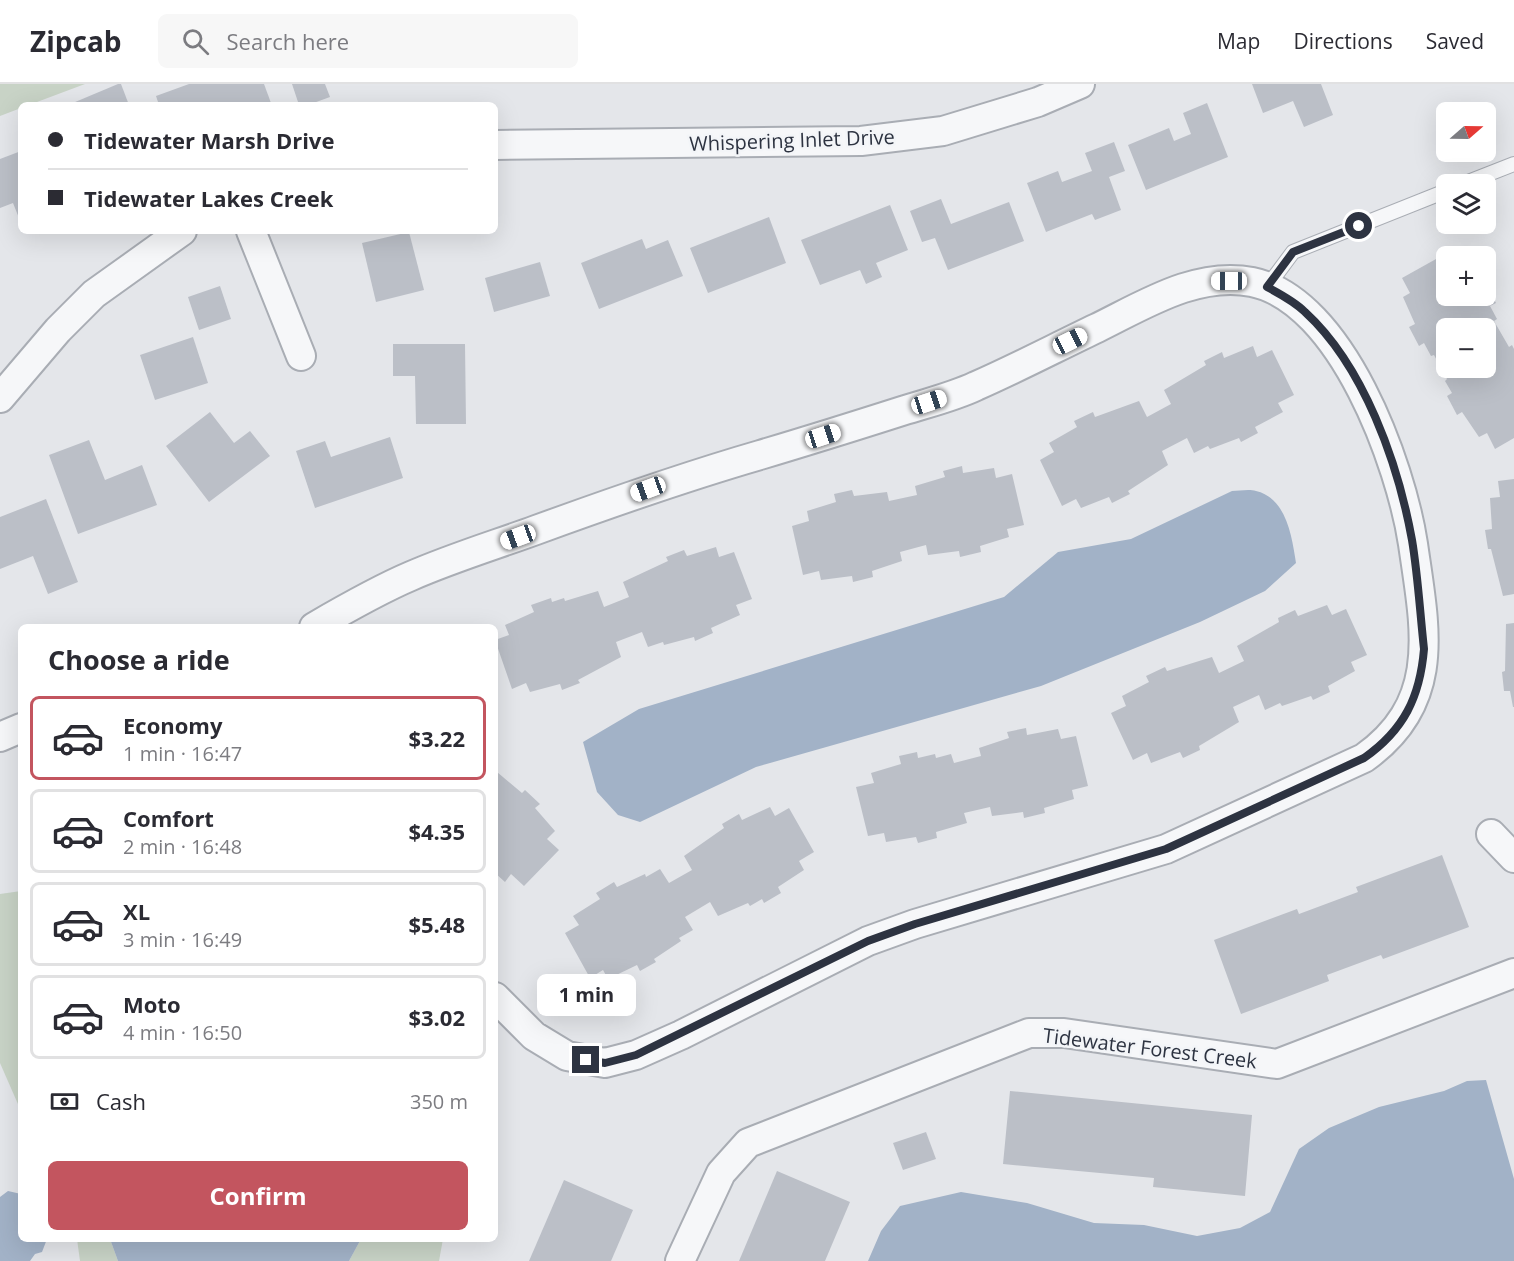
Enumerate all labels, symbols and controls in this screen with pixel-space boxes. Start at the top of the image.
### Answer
search box [158,14,578,68]
text: Zipcab [30,22,122,60]
icon: search [179,25,212,58]
text: Search here [227,26,349,56]
text: Map [1217,27,1260,55]
text: Directions [1293,27,1393,55]
text: Saved [1426,27,1484,55]
north arrow [1436,102,1496,162]
map controls [1436,102,1496,378]
street label: Whispering Inlet Drive [689,123,895,157]
text: Tidewater Marsh Drive [84,125,334,155]
button: layers [1436,174,1496,234]
text: Tidewater Lakes Creek [84,183,333,213]
route start [1345,212,1372,239]
button: + [1436,246,1496,306]
car [1211,272,1247,290]
button: − [1436,318,1496,378]
car [1050,325,1090,357]
car [909,388,949,416]
car [803,422,843,450]
car [628,474,668,504]
car [498,522,538,552]
text: Choose a ride [48,641,230,678]
text: Economy [123,710,222,740]
icon: car [51,711,105,765]
text: $3.22 [408,723,465,753]
text: 1 min · 16:47 [123,740,242,767]
text: Comfort [123,803,214,833]
icon: car [51,804,105,858]
text: $4.35 [408,816,465,846]
text: 2 min · 16:48 [123,833,242,860]
text: XL [123,896,150,926]
icon: car [51,897,105,951]
text: $5.48 [408,909,465,939]
text: 3 min · 16:49 [123,926,242,953]
callout: 1 min [536,973,636,1015]
text: 1 min [559,981,614,1008]
text: Moto [123,989,181,1019]
icon: car [51,990,105,1044]
text: $3.02 [408,1002,465,1032]
text: 4 min · 16:50 [123,1019,242,1046]
street label: Tidewater Forest Creek [1042,1021,1259,1075]
route end [572,1046,599,1073]
icon: cash [48,1085,81,1118]
text: Cash [96,1086,146,1116]
text: 350 m [410,1088,468,1115]
button: Confirm [48,1161,468,1230]

